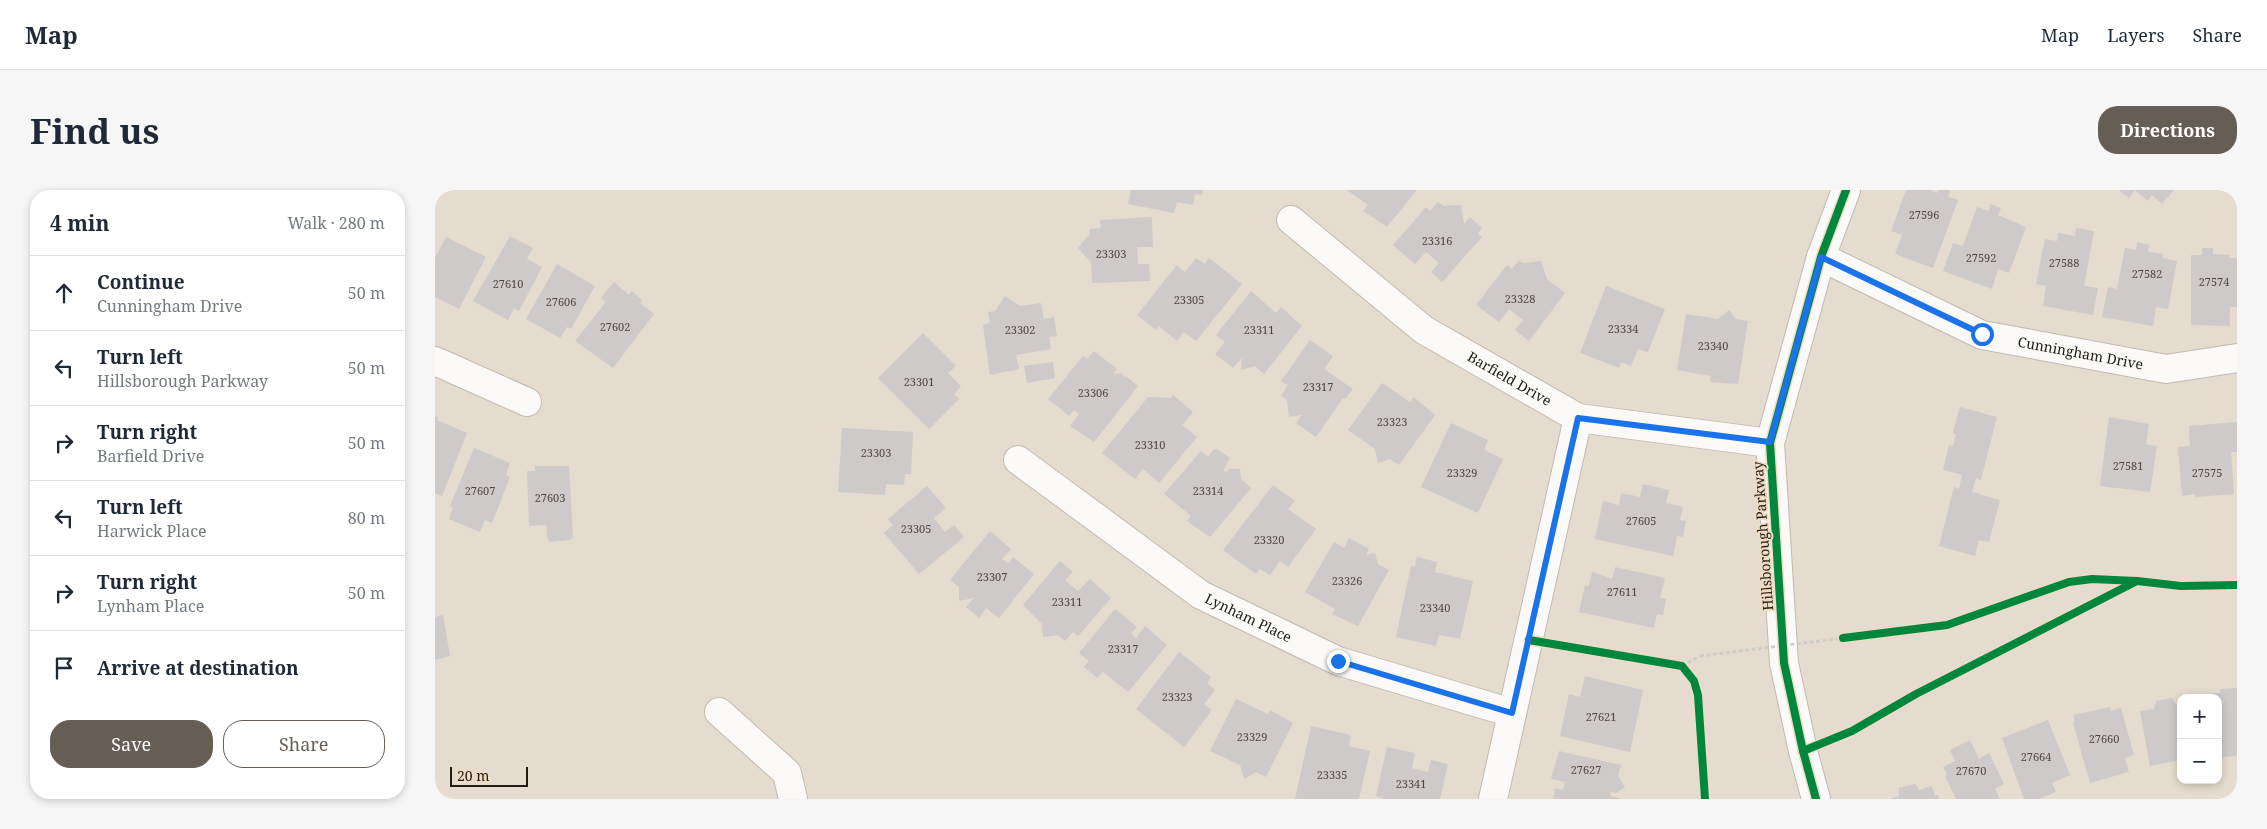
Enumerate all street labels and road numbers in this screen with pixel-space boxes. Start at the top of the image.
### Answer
street label: Cunningham Drive [2016,332,2145,374]
street label: Barfield Drive [1464,347,1555,410]
street label: Hillsborough Parkway [1748,461,1777,611]
street label: Lynham Place [1202,588,1295,646]

